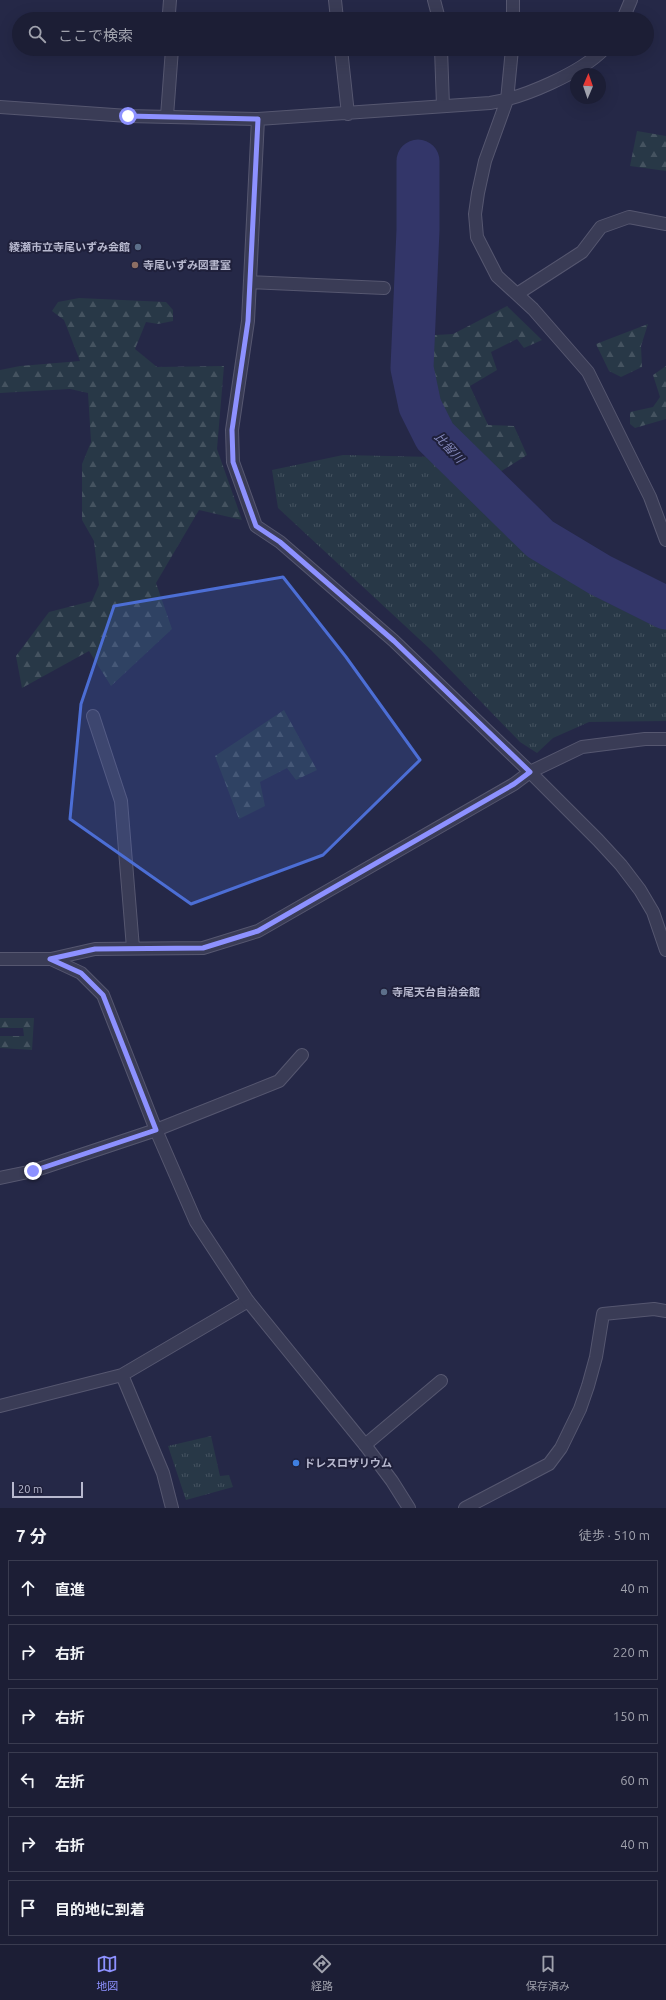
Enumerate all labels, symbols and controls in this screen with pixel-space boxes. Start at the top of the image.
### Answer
search box [12,12,654,56]
icon: search [26,23,48,45]
text: ここで検索 [58,27,133,44]
north arrow [570,68,606,104]
route start [119,107,137,125]
place label: 綾瀬市立寺尾いずみ会館 [9,241,130,253]
marker: 綾瀬市立寺尾いずみ会館 [133,242,143,252]
place label: 寺尾いずみ図書室 [143,259,231,271]
marker: 寺尾いずみ図書室 [130,260,140,270]
water label: 比留川 [432,430,468,467]
place label: 寺尾天台自治会館 [392,986,480,998]
marker: 寺尾天台自治会館 [379,987,389,997]
route end [24,1162,42,1180]
place label: ドレスロザリウム [304,1457,392,1469]
marker: ドレスロザリウム [291,1458,301,1468]
scale bar [12,1480,83,1499]
text: 20 m [18,1483,42,1495]
text: 7 分 [16,1526,47,1545]
text: 徒歩 · 510 m [579,1528,650,1542]
icon: ahead [17,1577,39,1599]
text: 直進 [55,1581,85,1598]
text: 40 m [620,1581,649,1595]
icon: right [17,1641,39,1663]
text: 右折 [55,1645,85,1662]
text: 220 m [613,1645,649,1659]
icon: right [17,1705,39,1727]
text: 右折 [55,1709,85,1726]
text: 150 m [613,1709,649,1723]
icon: left [17,1769,39,1791]
text: 左折 [55,1773,85,1790]
text: 60 m [620,1773,649,1787]
icon: right [17,1833,39,1855]
text: 右折 [55,1837,85,1854]
text: 40 m [620,1837,649,1851]
icon: arrive [17,1897,39,1919]
text: 目的地に到着 [55,1901,145,1918]
tab: 地図 [96,1953,118,1993]
tab: 経路 [311,1953,333,1993]
tab: 保存済み [526,1953,570,1993]

